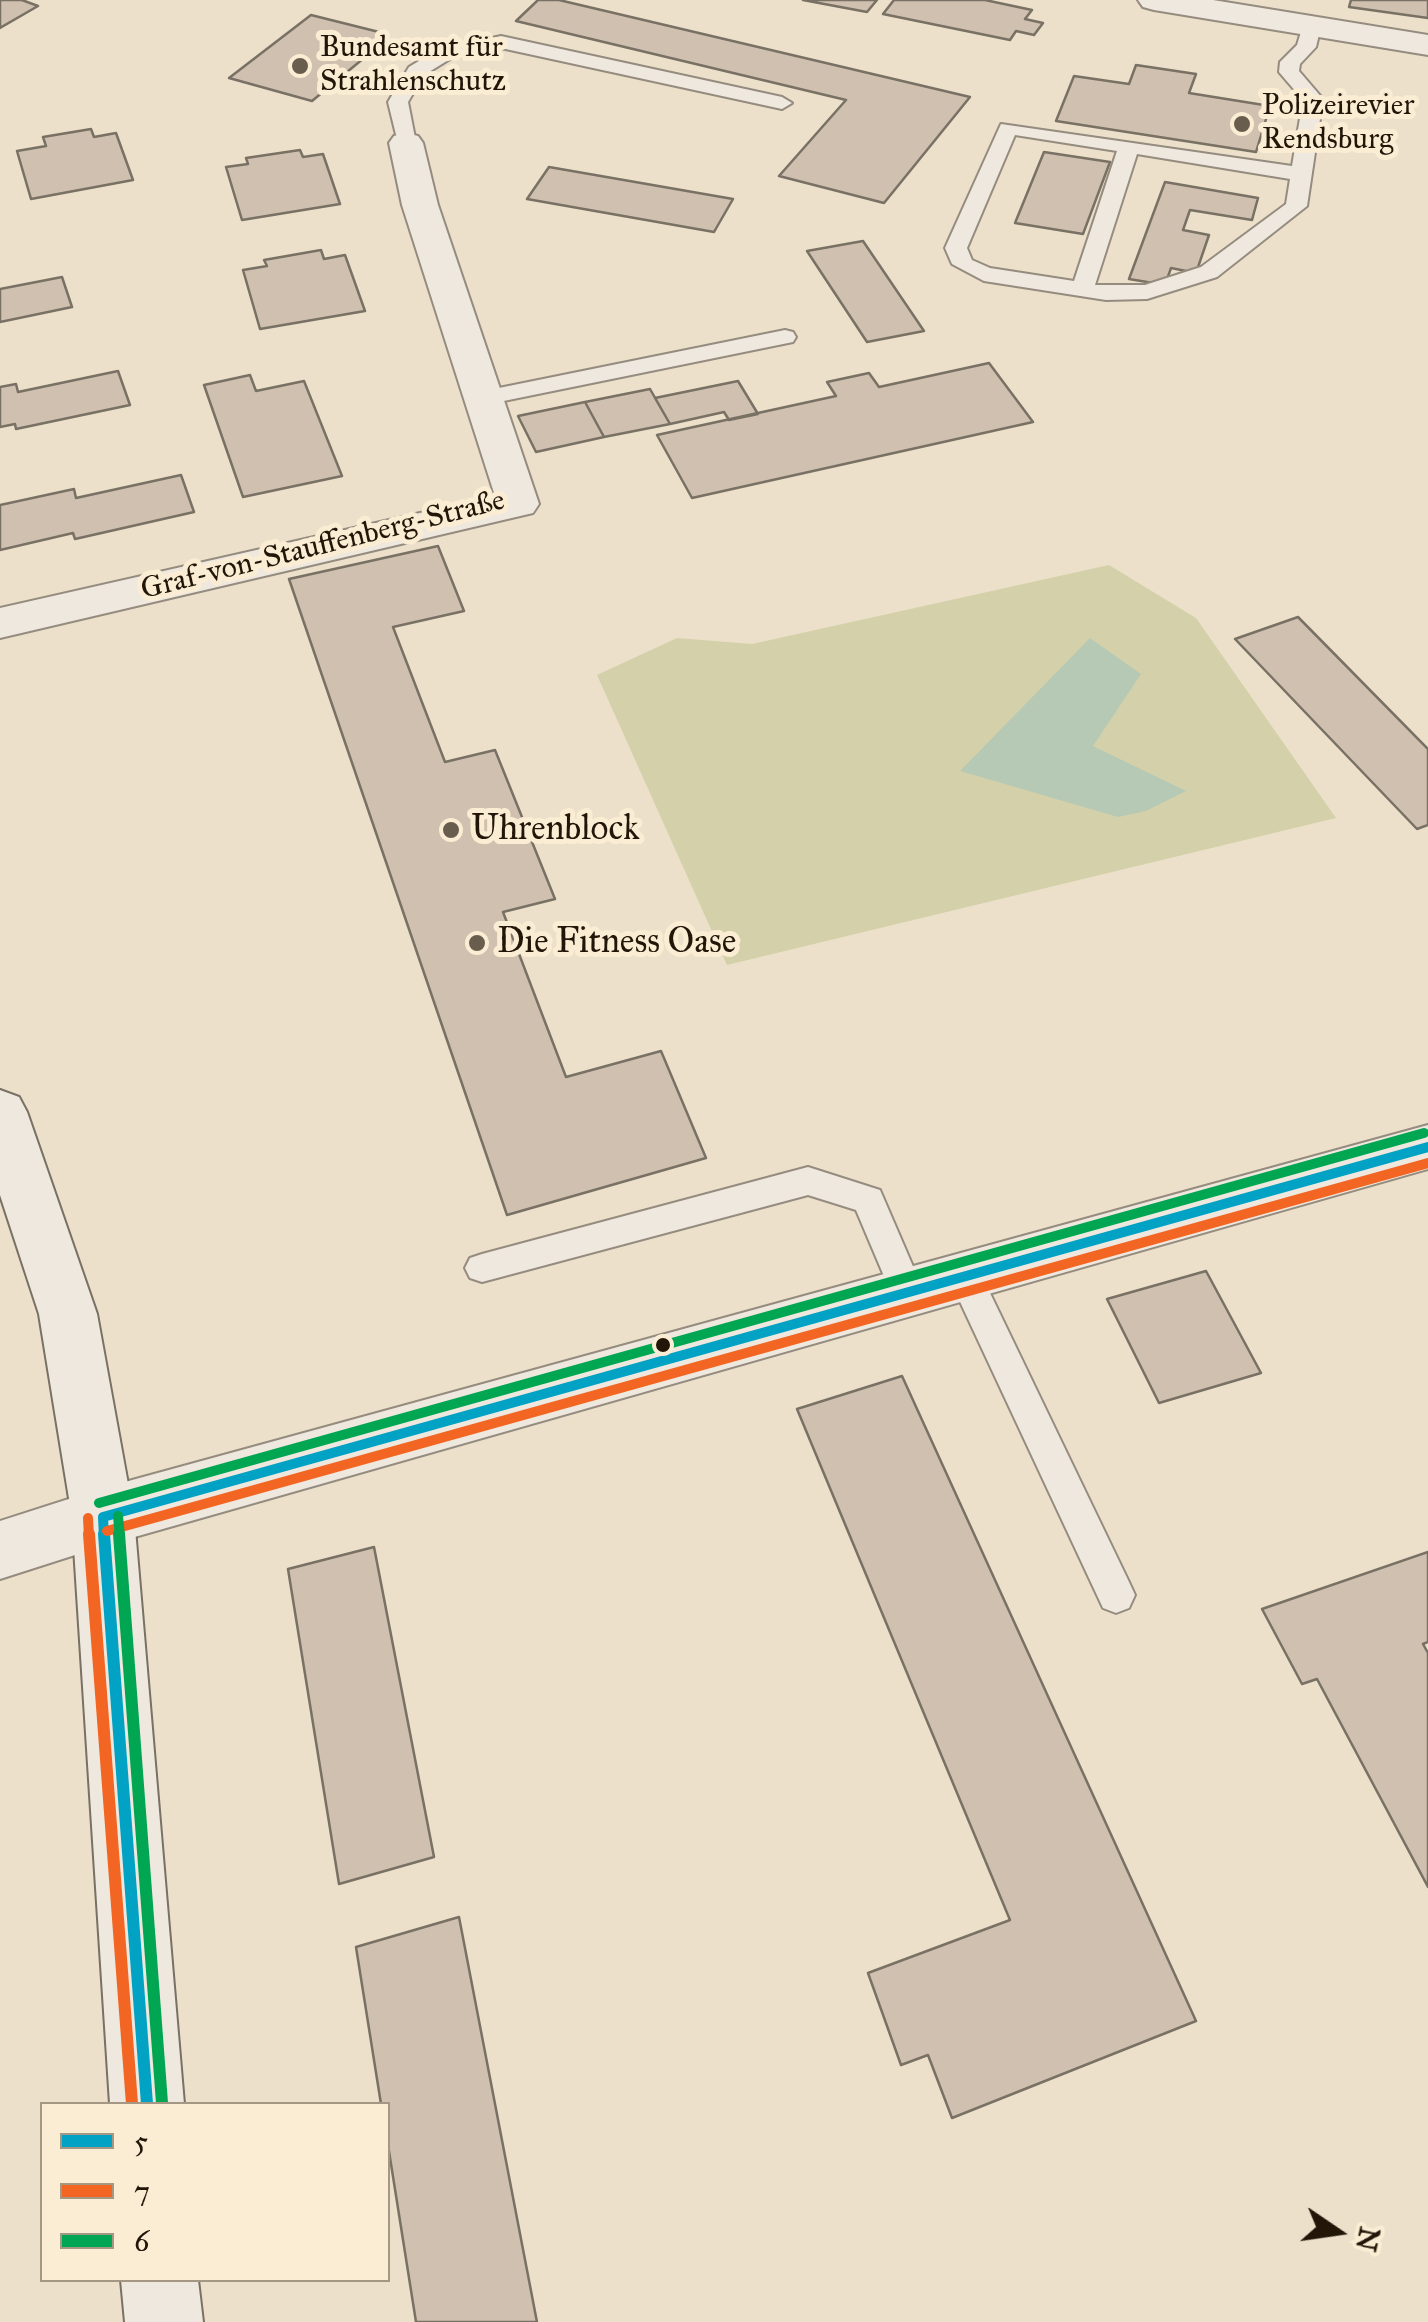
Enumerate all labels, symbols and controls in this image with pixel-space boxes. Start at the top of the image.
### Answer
place label: Bundesamt für Strahlenschutz [320,31,506,102]
marker: Bundesamt für Strahlenschutz [289,55,311,77]
place label: Polizeirevier Rendsburg [1262,89,1414,160]
marker: Polizeirevier Rendsburg [1231,113,1253,135]
street label: Graf-von-Stauffenberg-Straße [137,483,509,609]
place label: Uhrenblock [471,809,639,851]
marker: Uhrenblock [440,819,462,841]
place label: Die Fitness Oase [497,922,736,964]
marker: Die Fitness Oase [466,932,488,954]
unlabelled marker [653,1335,673,1355]
legend [40,2102,390,2282]
text: 5 [134,2123,148,2159]
text: 7 [134,2173,150,2209]
north arrow [1288,2182,1388,2282]
text: 6 [134,2223,149,2259]
text: N [1348,2223,1387,2254]

